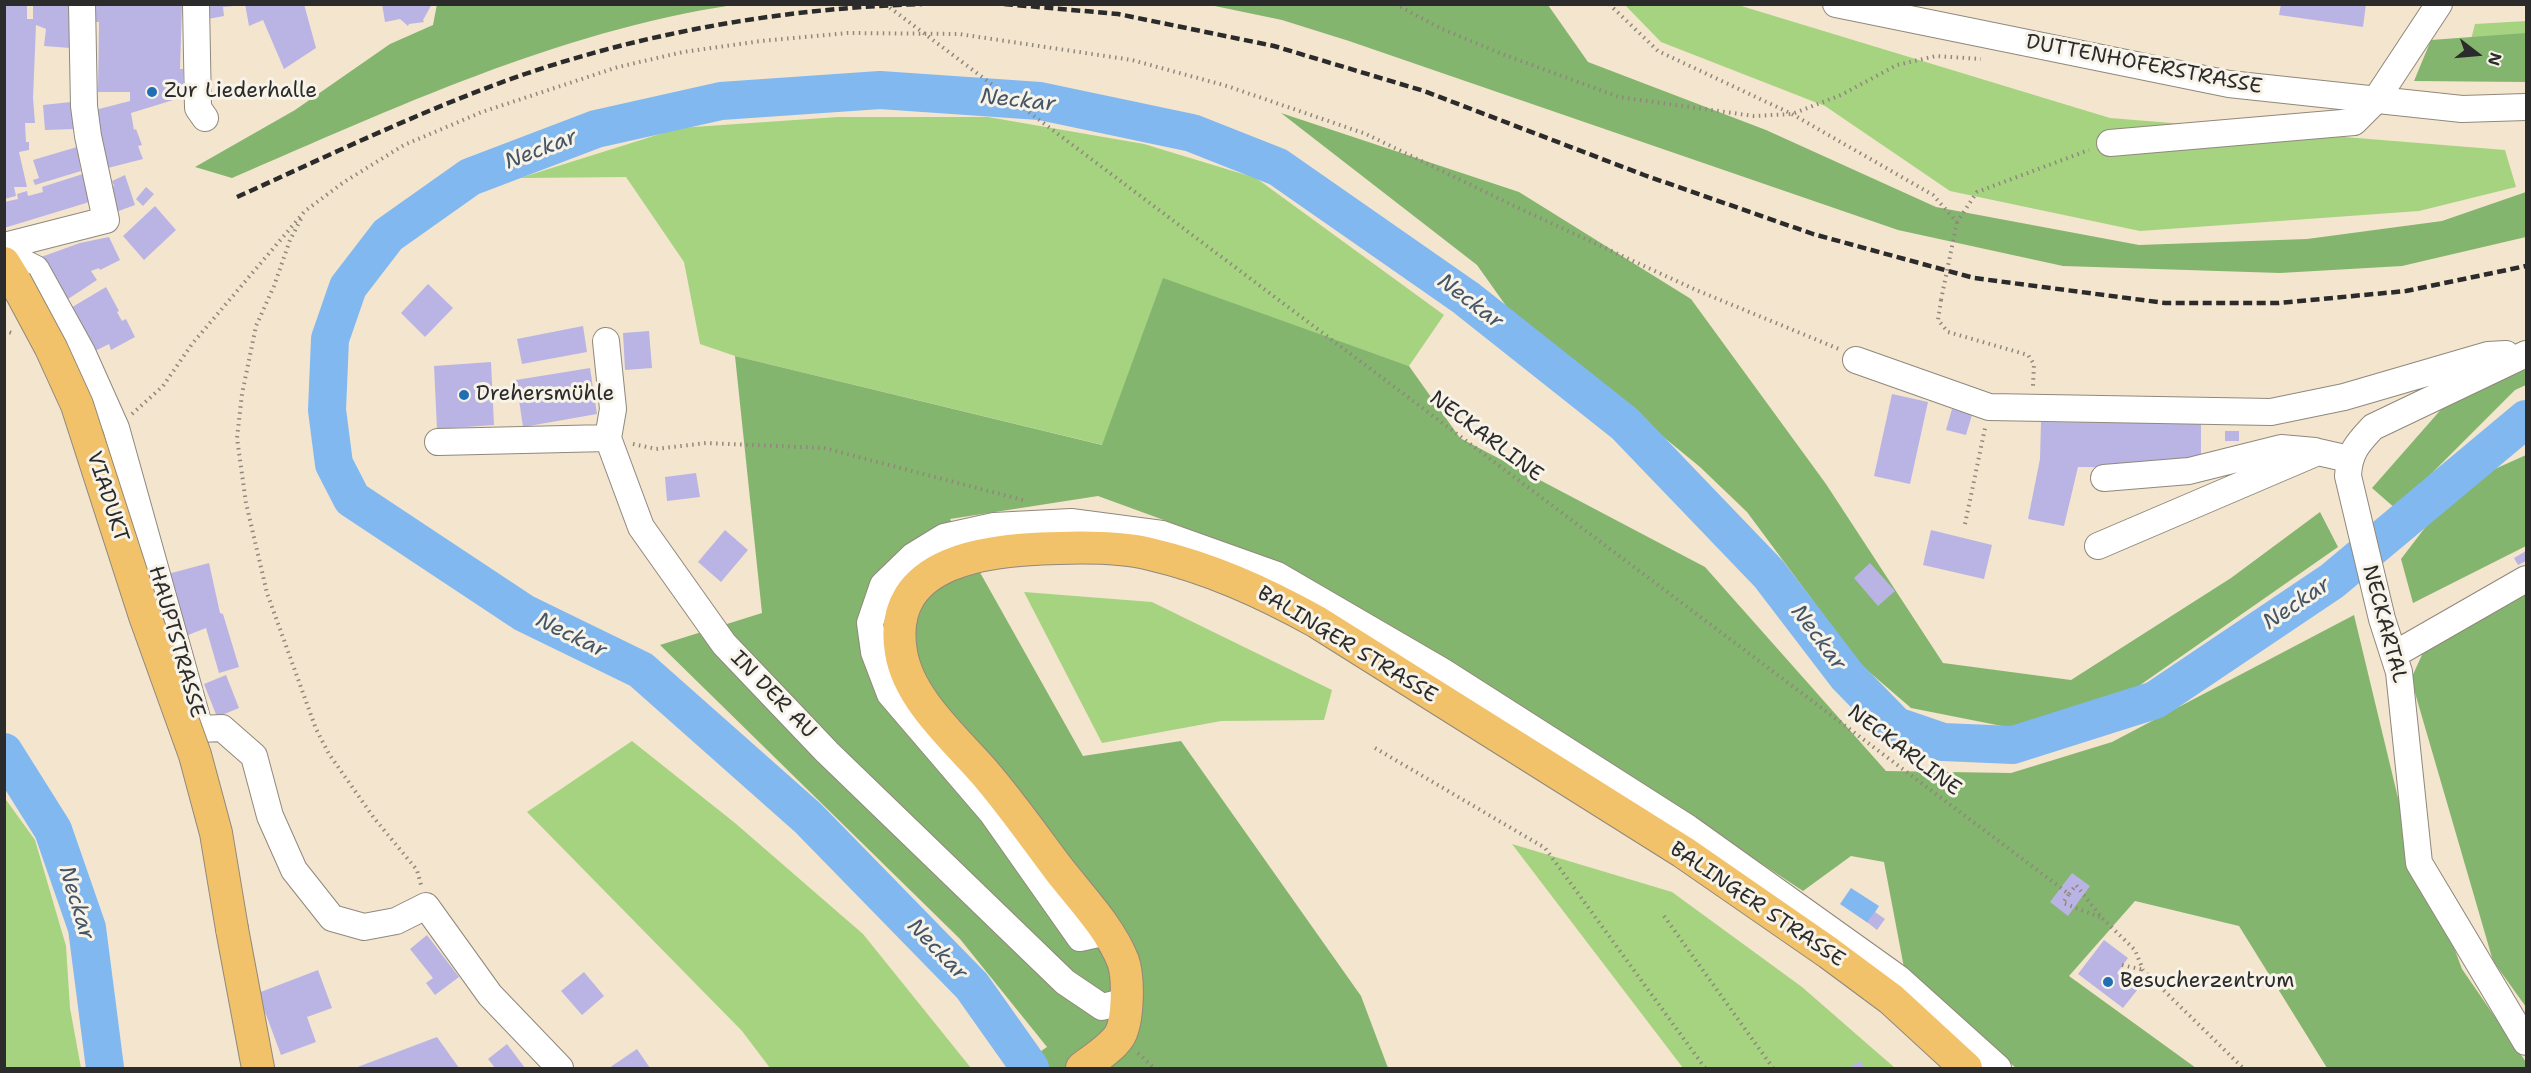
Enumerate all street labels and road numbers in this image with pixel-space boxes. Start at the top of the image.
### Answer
street label: DUTTENHOFERSTRASSE [2024,30,2264,100]
street label: NECKARLINE [1424,386,1548,488]
street label: VIADUKT [80,448,134,546]
street label: NECKARTAL [2356,562,2412,686]
street label: HAUPTSTRASSE [142,563,210,721]
street label: BALINGER STRASSE [1252,581,1442,709]
street label: IN DER AU [725,646,821,744]
street label: NECKARLINE [1842,700,1966,802]
street label: BALINGER STRASSE [1665,837,1849,973]

